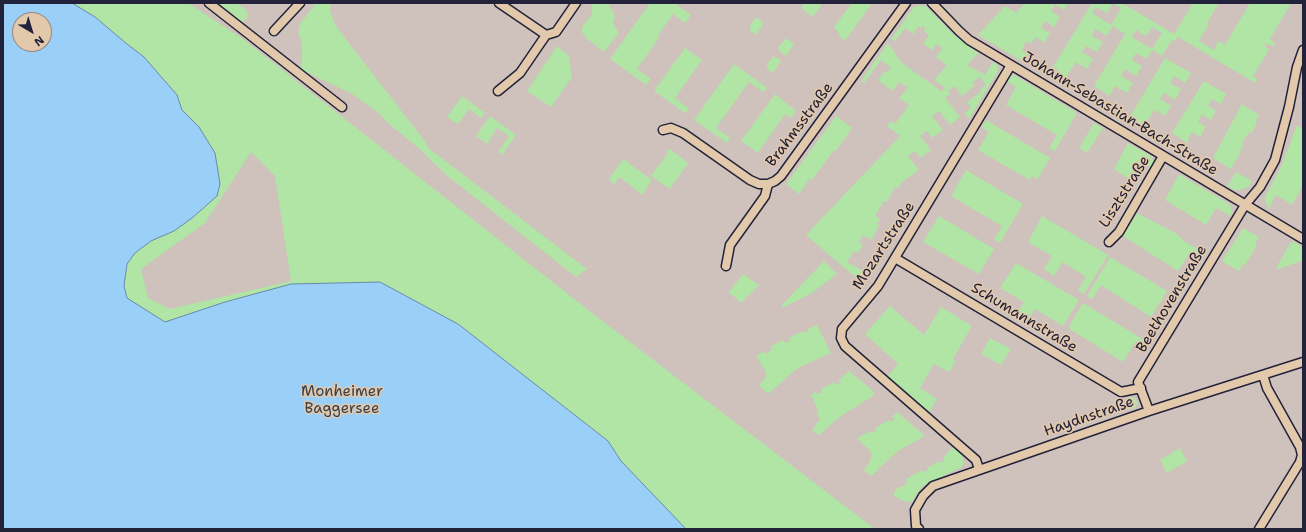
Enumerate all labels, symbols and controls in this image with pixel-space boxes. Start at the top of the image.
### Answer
north arrow [12,12,52,52]
text: N [31,32,47,50]
street label: Johann-Sebastian-Bach-Straße [1019,48,1221,180]
street label: Brahmsstraße [763,79,837,171]
street label: Lisztstraße [1096,153,1154,231]
street label: Mozartstraße [849,199,919,293]
street label: Beethovenstraße [1133,242,1211,356]
street label: Schumannstraße [968,279,1080,357]
park label: Monheimer Baggersee [301,383,383,418]
street label: Haydnstraße [1041,393,1137,441]

